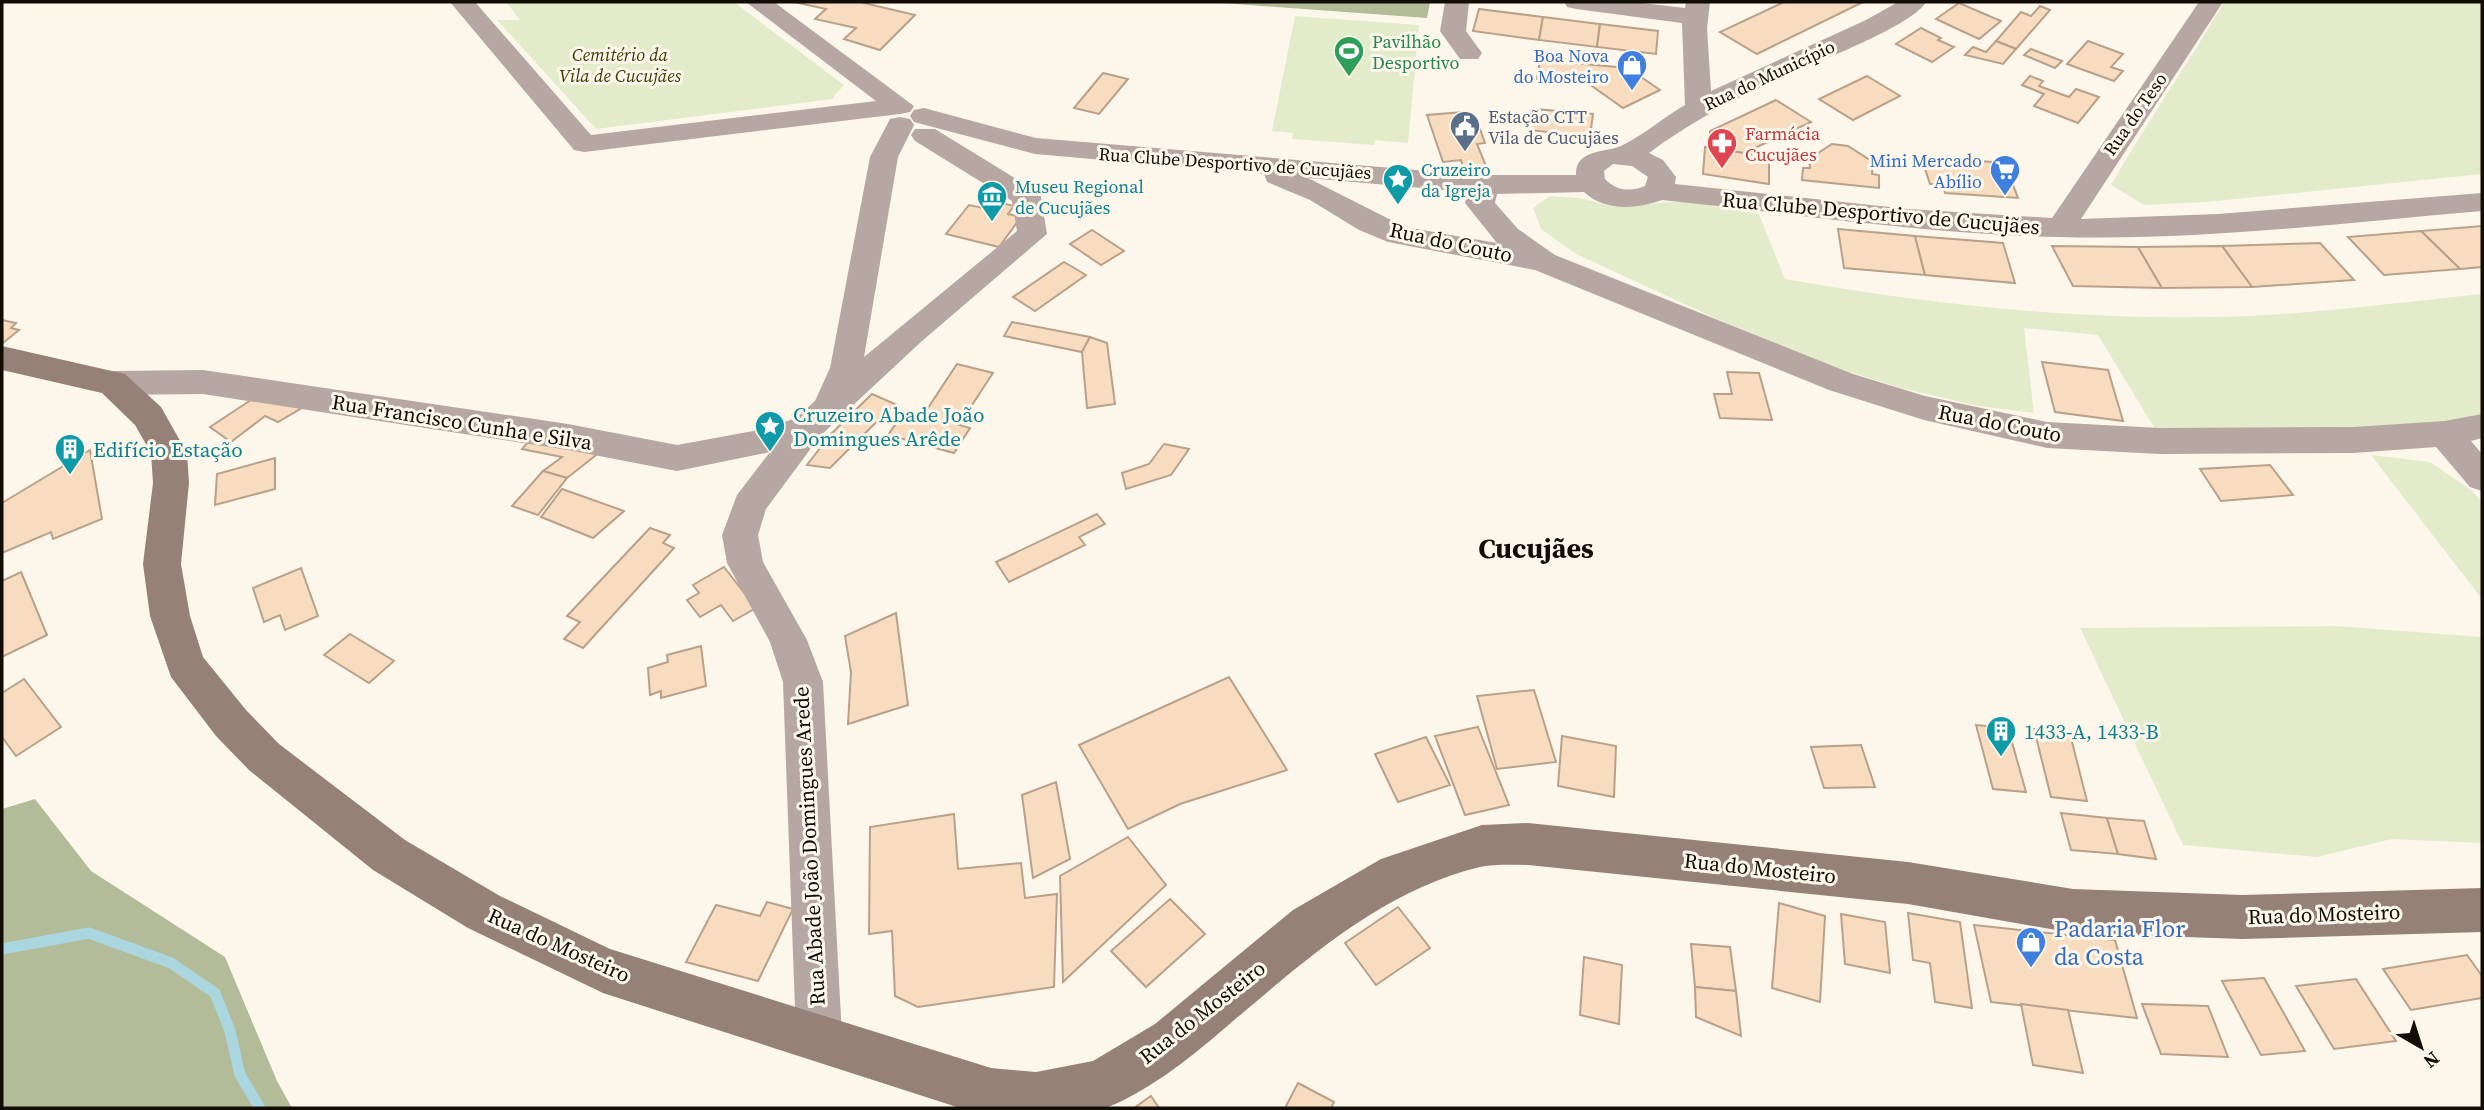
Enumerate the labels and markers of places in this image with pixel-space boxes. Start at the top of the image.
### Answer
place label: Pavilhão Desportivo [1372,29,1460,75]
sports icon: Pavilhão Desportivo [1332,34,1366,78]
place label: Boa Nova do Mosteiro [1513,43,1610,89]
shop icon: Boa Nova do Mosteiro [1615,48,1649,92]
place label: Estação CTT Vila de Cucujães [1488,104,1619,150]
public building icon: Estação CTT Vila de Cucujães [1448,109,1482,153]
place label: Farmácia Cucujães [1745,121,1821,167]
pharmacy icon: Farmácia Cucujães [1705,126,1739,170]
place label: Mini Mercado Abílio [1869,148,1982,194]
supermarket icon: Mini Mercado Abílio [1988,153,2022,197]
place label: Cruzeiro da Igreja [1421,157,1492,203]
place icon: Cruzeiro da Igreja [1381,162,1415,206]
place label: Museu Regional de Cucujães [1015,174,1144,220]
museum icon: Museu Regional de Cucujães [975,179,1009,223]
place label: Cruzeiro Abade João Domingues Arêde [793,400,984,453]
place icon: Cruzeiro Abade João Domingues Arêde [753,409,787,453]
building icon: Edifício Estação [53,432,87,476]
place label: Edifício Estação [93,435,243,464]
building icon: 1433-A, 1433-B [1984,714,2018,758]
place label: 1433-A, 1433-B [2024,717,2159,746]
place label: Padaria Flor da Costa [2054,912,2185,973]
shop icon: Padaria Flor da Costa [2014,925,2048,969]

